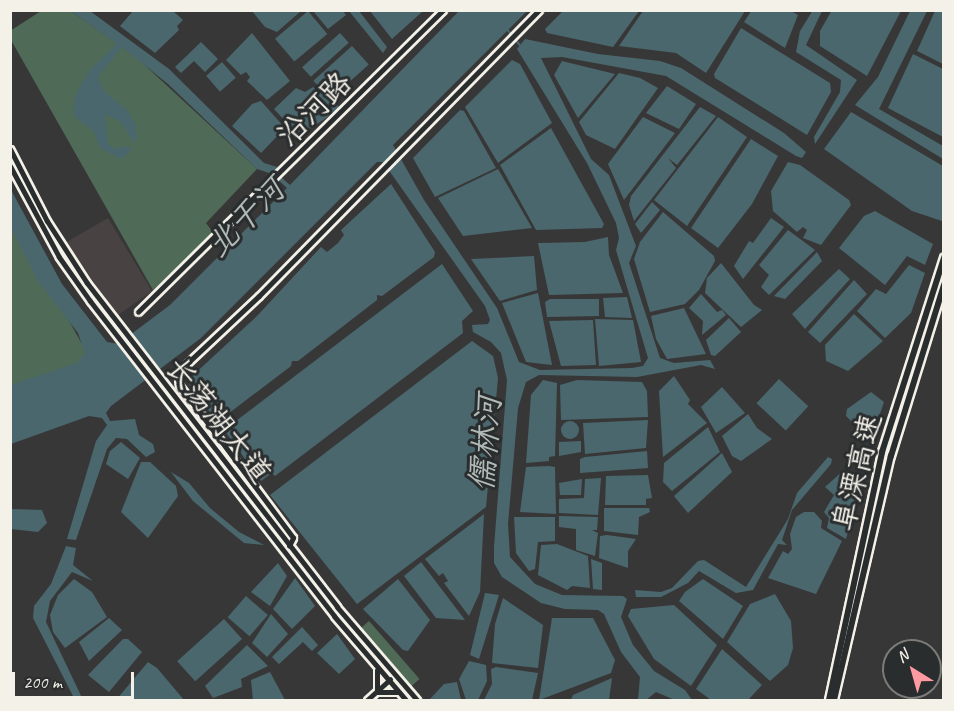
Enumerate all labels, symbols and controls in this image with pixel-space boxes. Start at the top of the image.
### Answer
street label: 沿河路 [269,64,359,154]
water label: 北干河 [198,170,294,266]
street label: 长荡湖大道 [159,350,279,490]
water label: 儒林河 [463,394,509,492]
street label: 阜溧高速 [825,409,889,535]
north arrow [882,639,942,699]
text: N [892,645,912,667]
scale bar [15,660,136,698]
text: 200 m [23,671,62,693]

